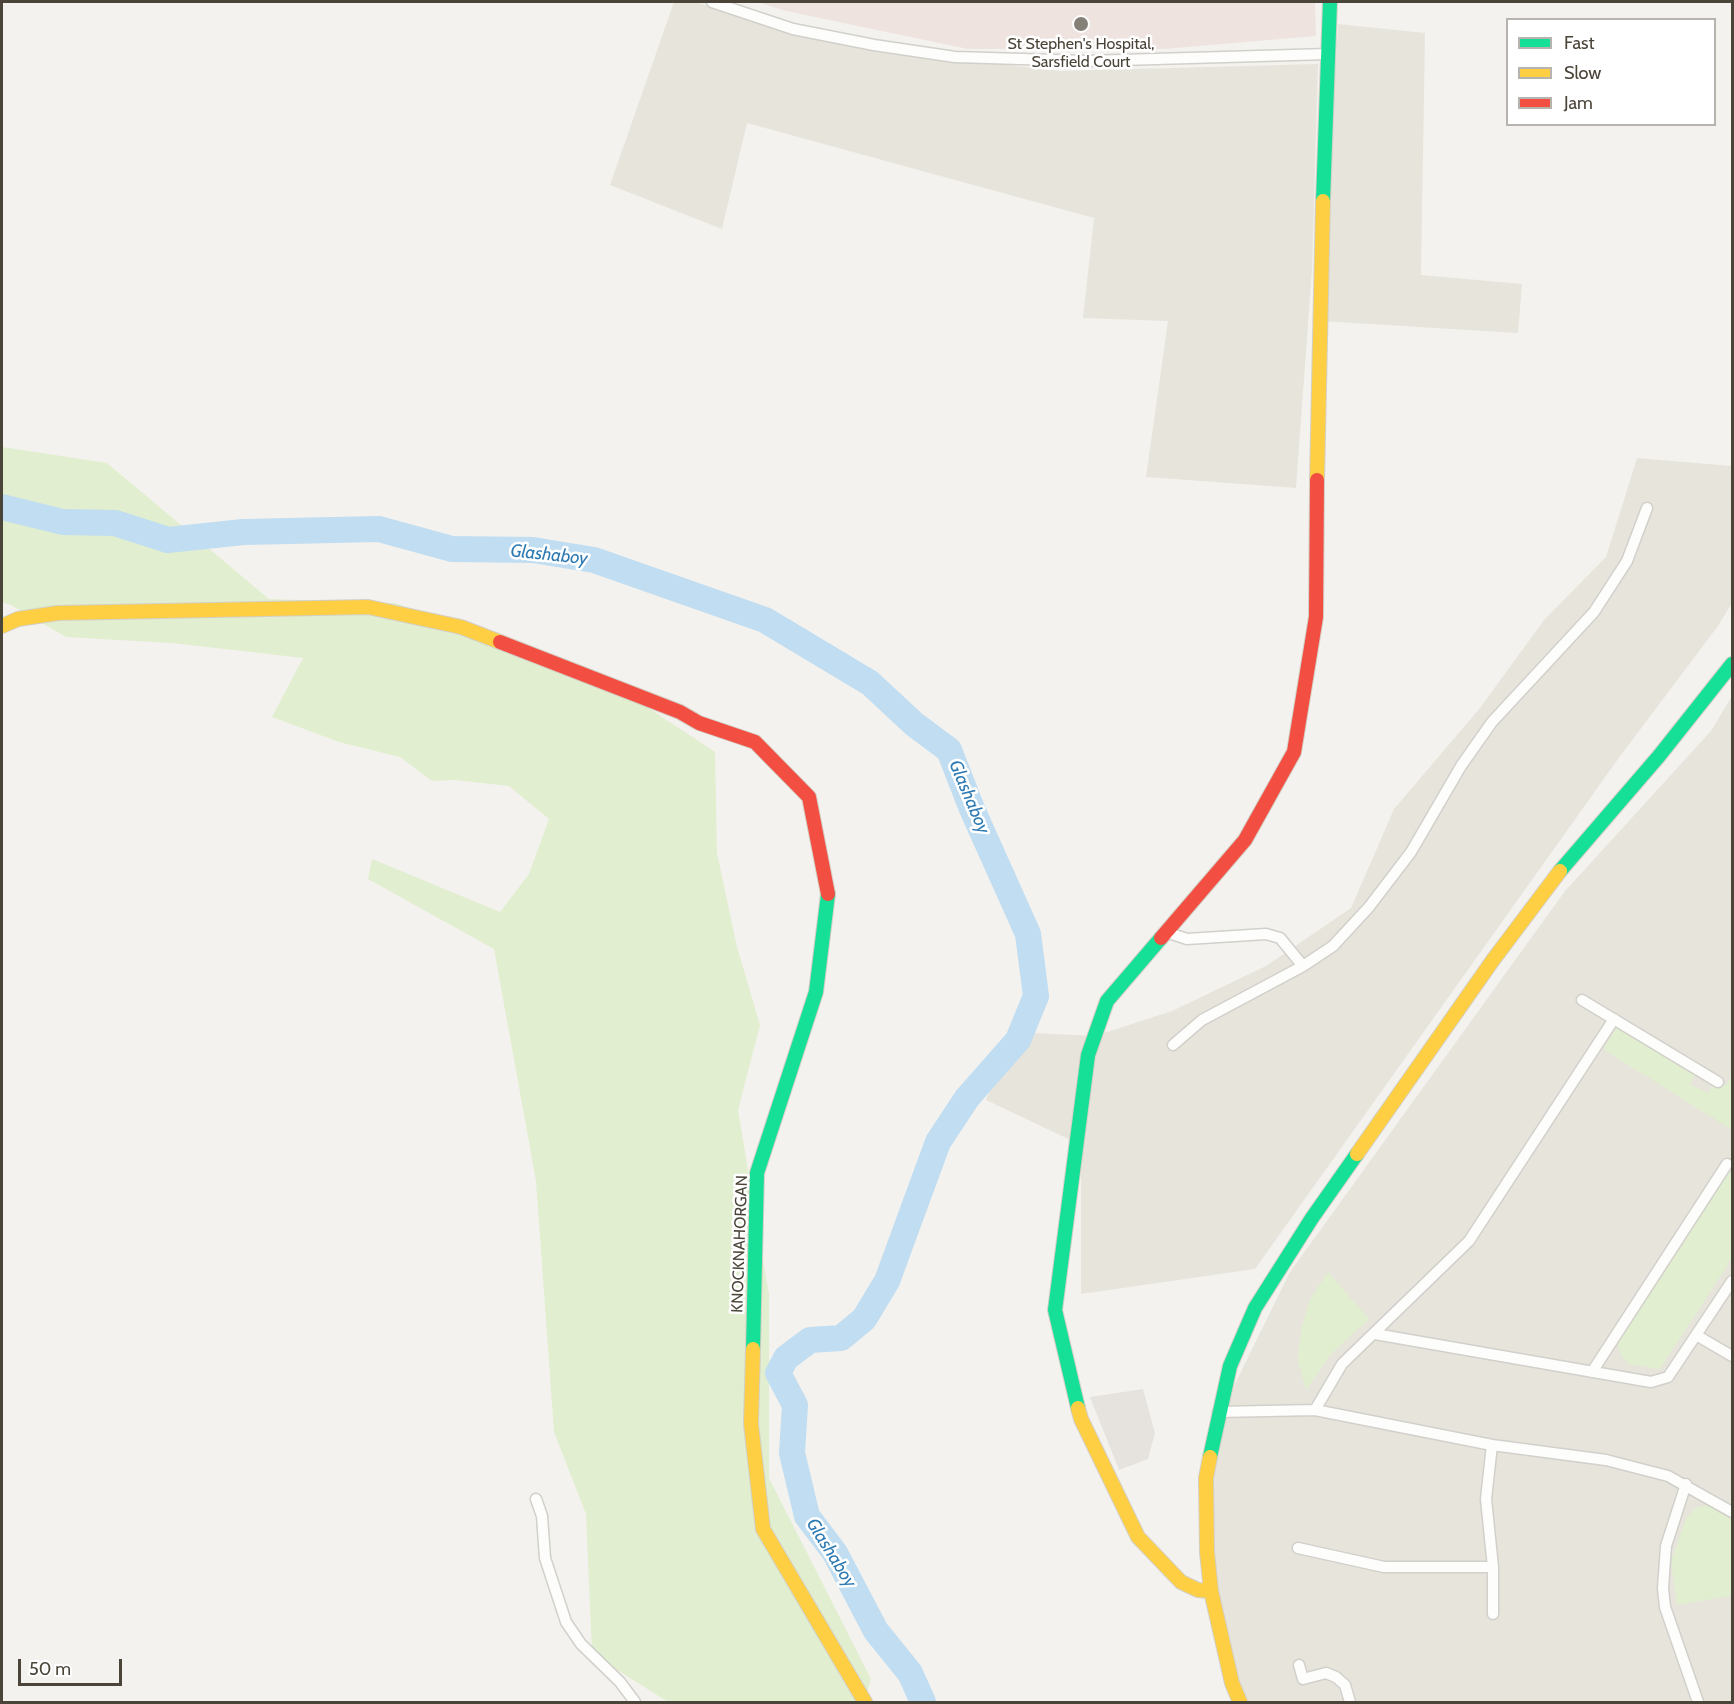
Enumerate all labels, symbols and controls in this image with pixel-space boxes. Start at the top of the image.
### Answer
marker: St Stephen's Hospital, Sarsfield Court [1072,15,1090,33]
legend [1506,18,1716,126]
text: Fast [1564,32,1595,54]
place label: St Stephen's Hospital, Sarsfield Court [1007,34,1155,72]
text: Slow [1564,62,1601,84]
text: Jam [1564,92,1593,114]
water label: Glashaboy [509,540,589,570]
water label: Glashaboy [944,757,994,837]
street label: KNOCKNAHORGAN [728,1175,752,1313]
water label: Glashaboy [801,1514,861,1592]
scale bar [21,1647,124,1685]
text: 50 m [29,1658,71,1680]

